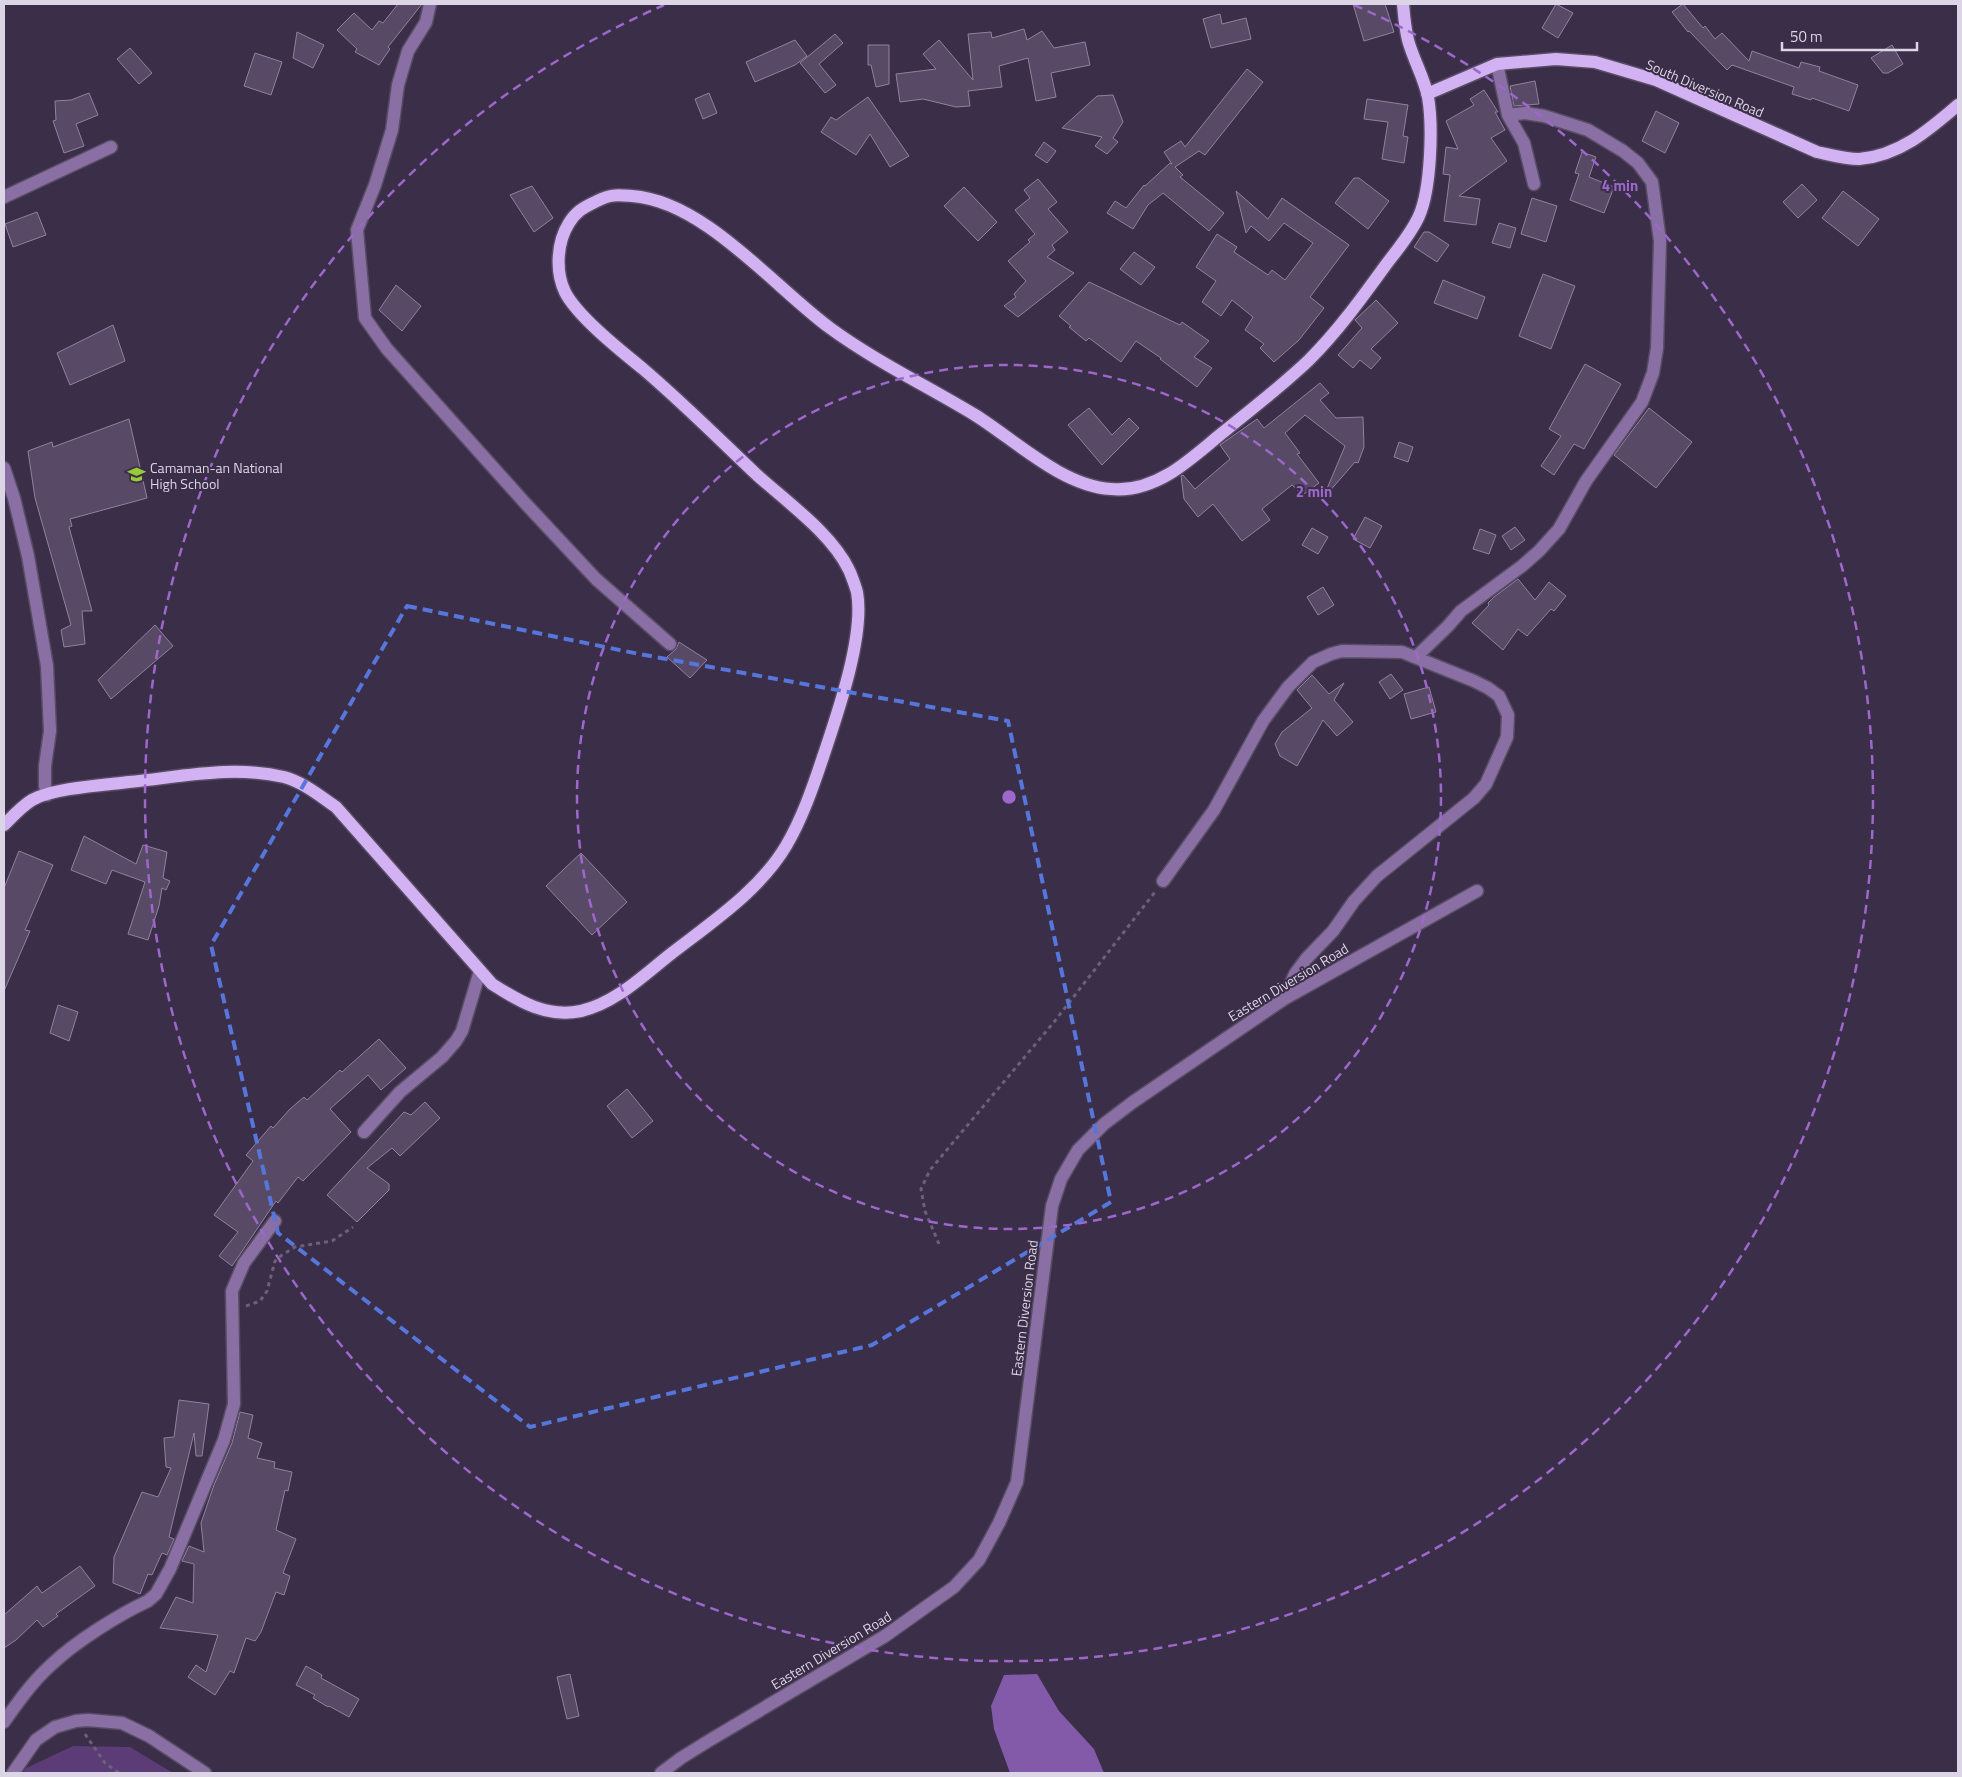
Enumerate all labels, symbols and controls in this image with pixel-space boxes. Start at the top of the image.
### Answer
scale bar [1782,20,1917,52]
text: 50 m [1790,25,1823,48]
street label: South Diversion Road [1643,54,1767,122]
text: 4 min [1602,174,1638,197]
place label: Camaman-an National High School [150,457,283,494]
school or university icon: Camaman-an National High School [126,465,146,485]
text: 2 min [1296,480,1332,503]
centre of rings [1000,788,1018,806]
street label: Eastern Diversion Road [1224,938,1352,1026]
street label: Eastern Diversion Road [1005,1239,1043,1377]
street label: Eastern Diversion Road [767,1606,895,1694]

